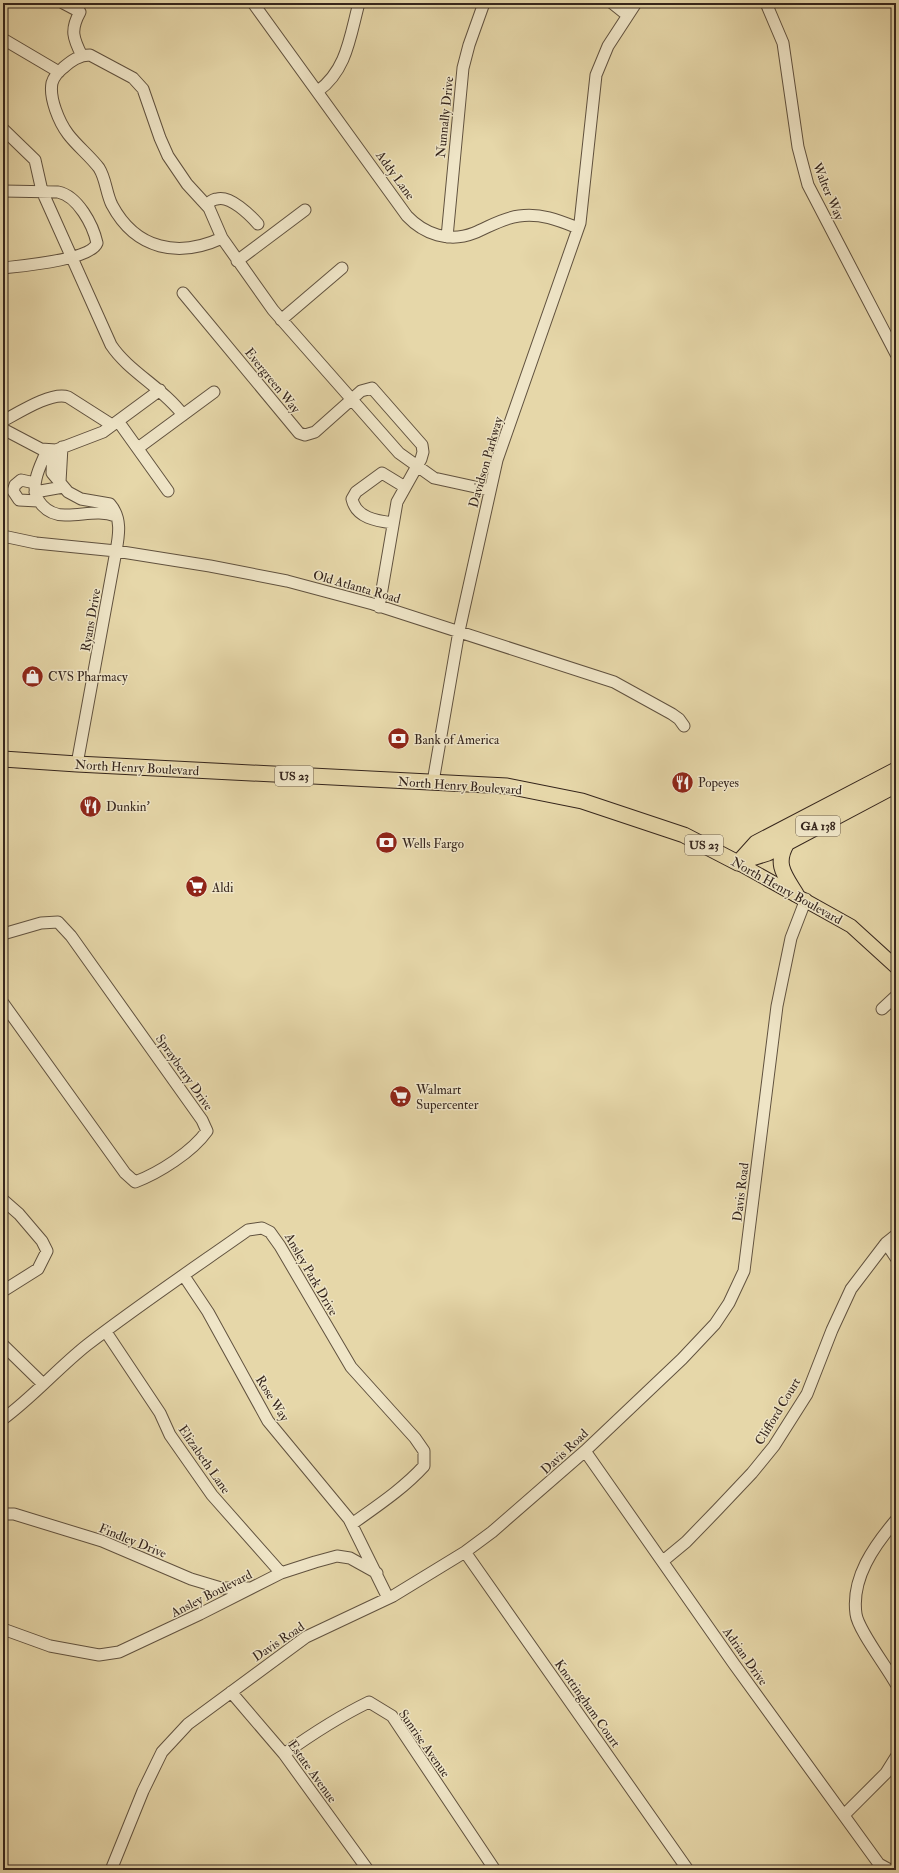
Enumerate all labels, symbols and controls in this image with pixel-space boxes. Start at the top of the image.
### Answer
street label: Nunnally Drive [433,75,458,159]
street label: Addy Lane [371,147,419,204]
street label: Walter Way [807,159,847,223]
street label: Evergreen Way [240,345,304,417]
street label: Davidson Parkway [465,415,508,510]
street label: Old Atlanta Road [311,567,403,607]
street label: Ryans Drive [78,587,105,653]
shop icon: CVS Pharmacy [20,663,46,689]
place label: CVS Pharmacy [48,669,128,686]
bank icon: Bank of America [386,726,412,752]
place label: Bank of America [414,732,500,748]
street label: North Henry Boulevard [74,757,200,780]
road number: US 23 [275,766,313,786]
restaurant icon: Popeyes [669,769,695,795]
street label: North Henry Boulevard [397,774,523,799]
place label: Popeyes [698,775,740,792]
restaurant icon: Dunkin' [77,793,103,819]
place label: Dunkin' [106,799,150,815]
road number: GA 138 [796,816,840,836]
bank icon: Wells Fargo [374,830,400,856]
road number: US 23 [685,835,723,855]
place label: Wells Fargo [401,836,464,852]
street label: North Henry Boulevard [728,854,845,929]
supermarket icon: Aldi [184,874,210,900]
place label: Aldi [211,880,234,896]
street label: Sprayberry Drive [151,1031,217,1115]
place label: Walmart Supercenter [415,1082,479,1114]
supermarket icon: Walmart Supercenter [388,1083,414,1109]
street label: Davis Road [729,1161,753,1222]
street label: Ansley Park Drive [280,1229,342,1320]
street label: Rose Way [251,1373,293,1425]
street label: Clifford Court [752,1375,804,1448]
street label: Elizabeth Lane [175,1422,234,1498]
street label: Davis Road [538,1425,592,1478]
street label: Findley Drive [96,1520,169,1563]
street label: Ansley Boulevard [167,1566,256,1623]
street label: Davis Road [250,1618,308,1665]
street label: Adrian Drive [719,1624,771,1689]
street label: Knottingham Court [551,1657,623,1751]
street label: Sunrise Avenue [395,1707,454,1781]
street label: Estate Avenue [284,1737,341,1806]

